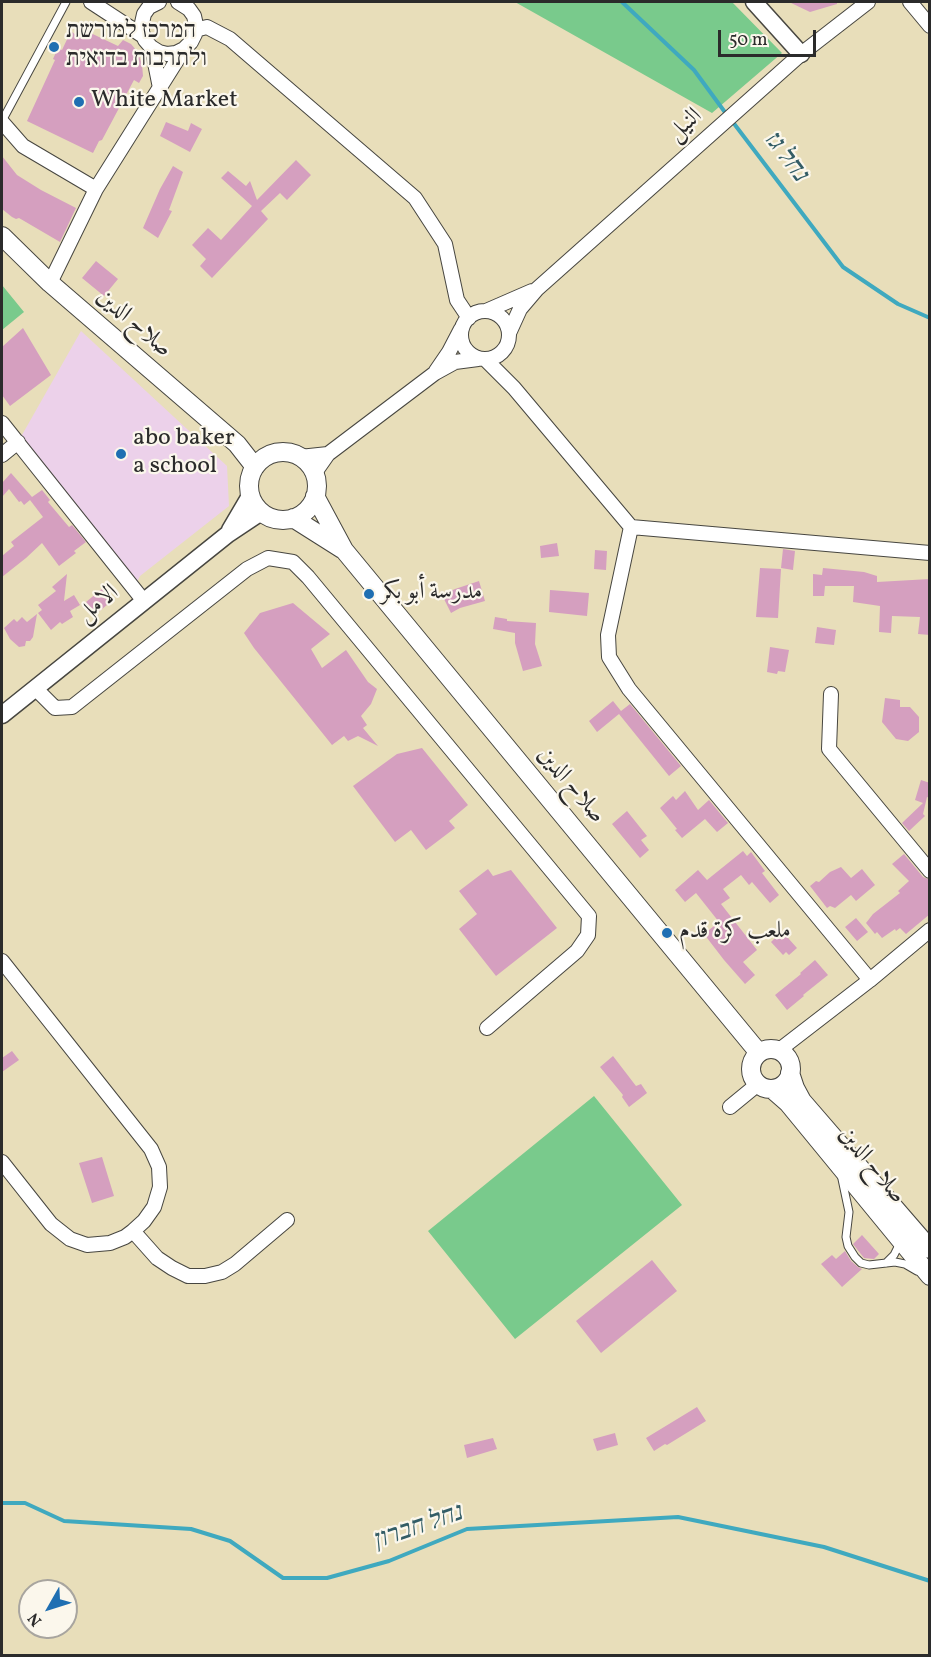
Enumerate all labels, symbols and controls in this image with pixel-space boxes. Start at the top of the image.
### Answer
scale bar [721,18,818,56]
place label: המרכז למורשת ולתרבות בדואית [66,19,207,75]
text: 50 m [729,28,768,53]
marker: המרכז למורשת ולתרבות בדואית [47,40,61,54]
place label: White Market [91,88,238,116]
marker: White Market [72,95,86,109]
street label: النيل [663,103,709,149]
water label: נחל גז [755,125,813,189]
street label: صلاح الدين [89,283,177,365]
place label: abo baker a school [133,426,235,482]
marker: abo baker a school [114,447,128,461]
street label: الامل [72,580,126,630]
place label: مدرسة أبو بكر [381,580,482,608]
marker: مدرسة أبو بكر [362,587,376,601]
street label: صلاح الدين [530,742,610,830]
place label: ملعب كرة قدم [679,919,791,947]
marker: ملعب كرة قدم [660,926,674,940]
street label: صلاح الدين [831,1121,911,1211]
water label: נחל חברון [369,1499,467,1559]
north arrow [18,1579,78,1639]
text: N [23,1608,48,1631]

